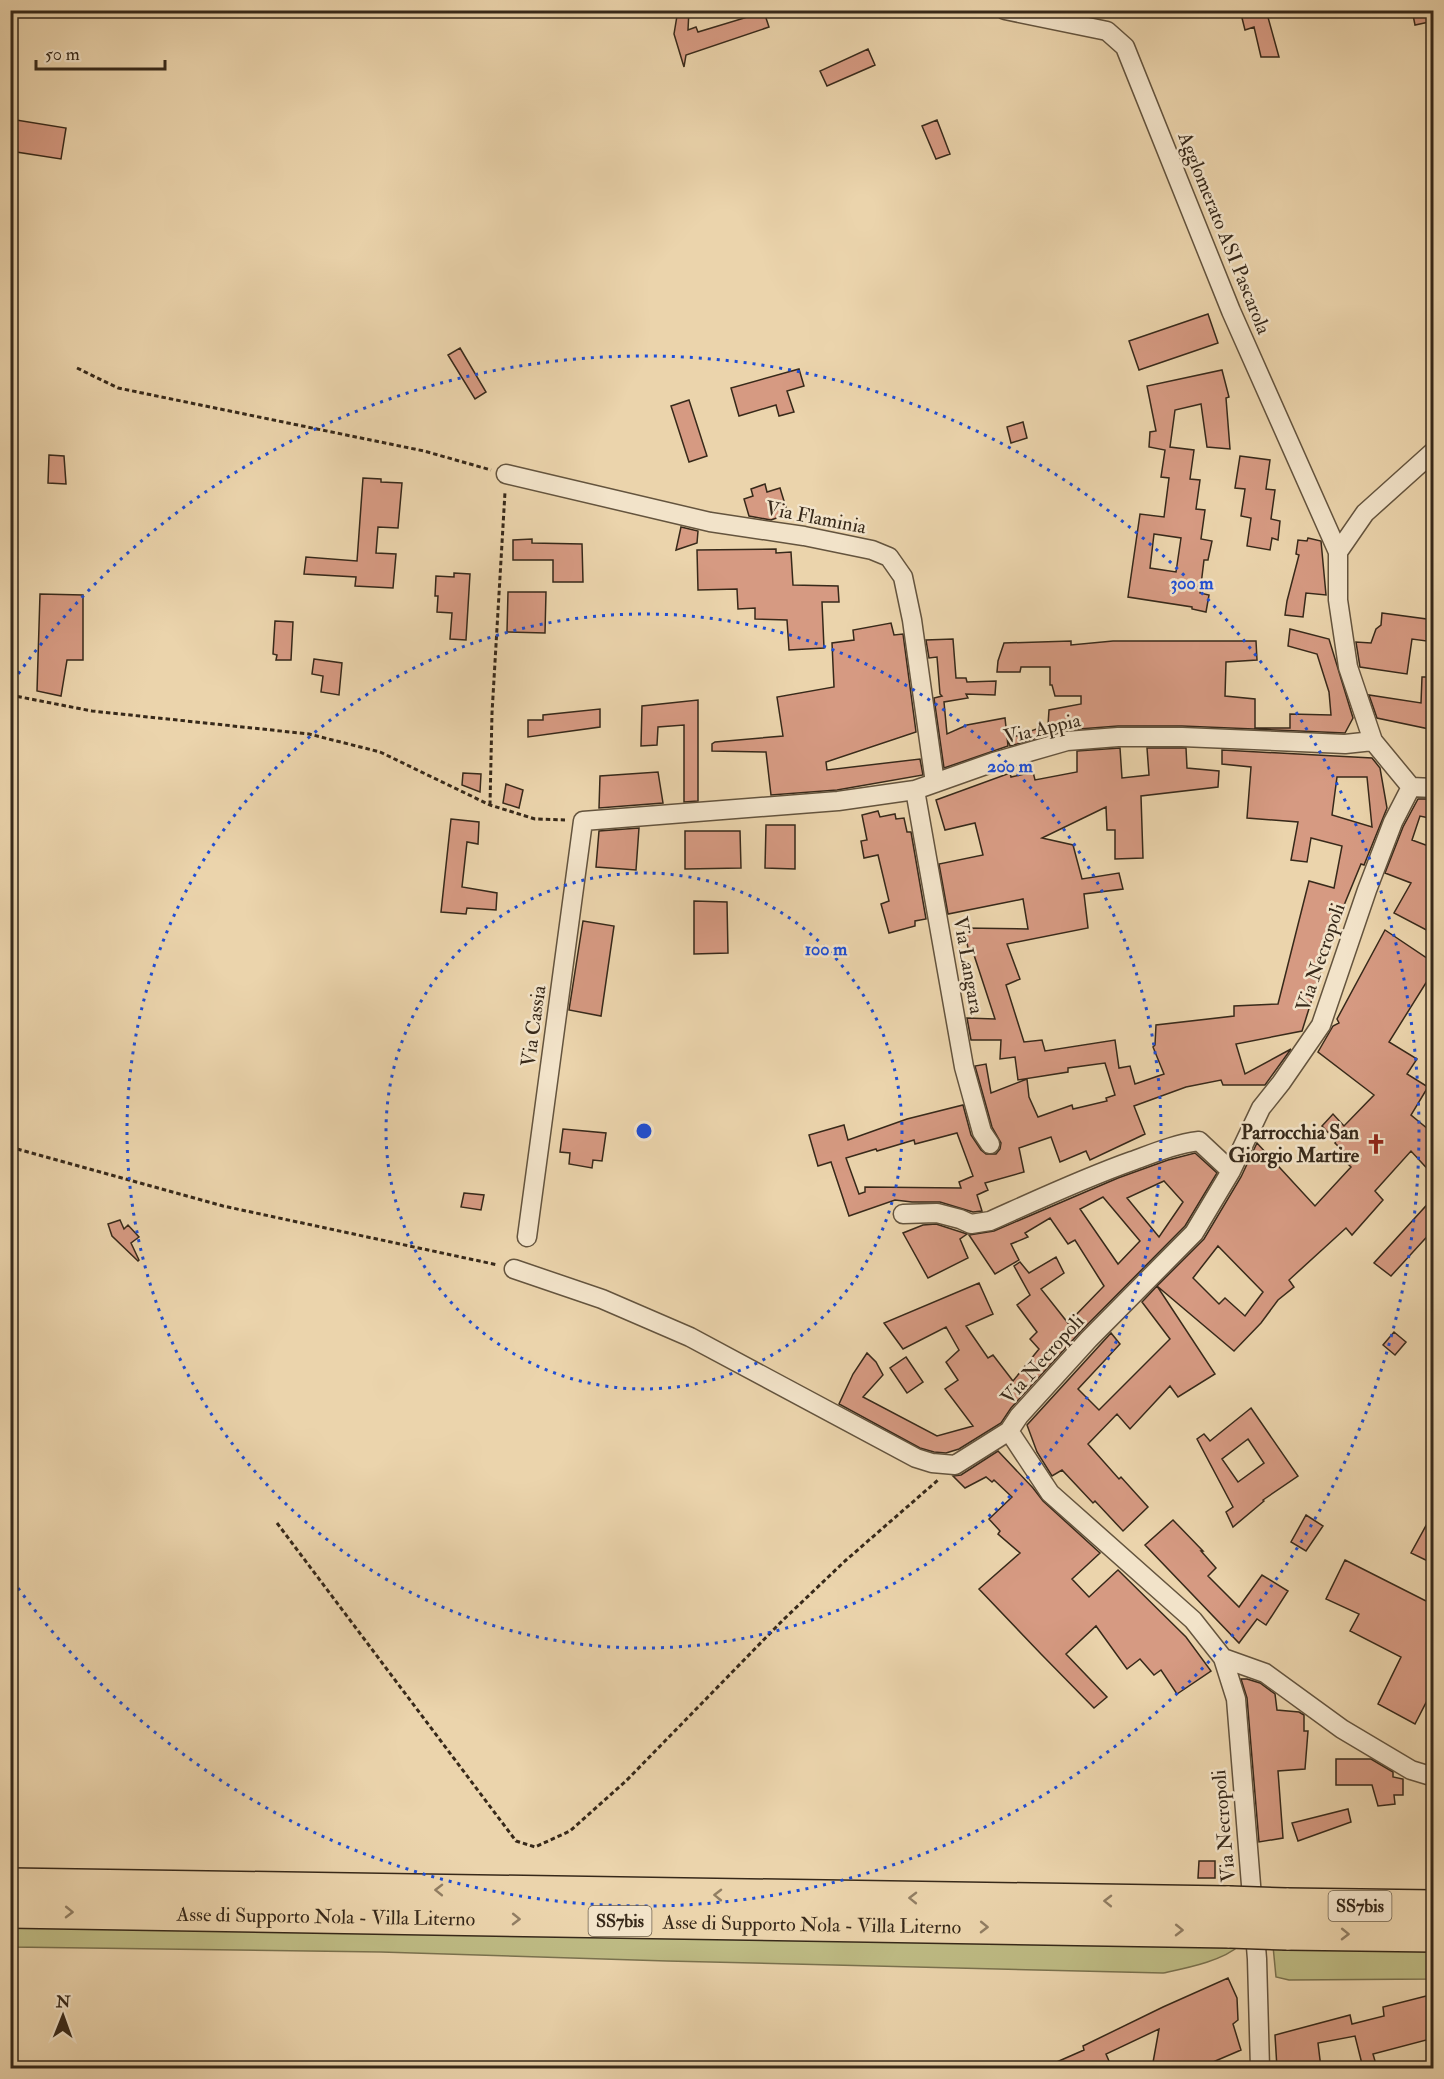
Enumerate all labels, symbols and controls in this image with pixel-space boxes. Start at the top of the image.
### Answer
scale bar [36,33,165,71]
text: 50 m [45,43,80,66]
street label: Agglomerato ASI Pascarola [1172,128,1277,339]
street label: Via Flaminia [763,495,869,540]
text: 300 m [1170,572,1215,595]
street label: Via Appia [1001,707,1084,750]
text: 200 m [987,755,1034,778]
street label: Via Necropoli [1290,900,1352,1015]
street label: Via Langara [948,914,990,1017]
text: 100 m [805,938,848,961]
street label: Via Cassia [515,983,552,1068]
place label: Parrocchia San Giorgio Martire [1229,1120,1360,1169]
centre of rings [634,1121,654,1141]
church icon: Parrocchia San Giorgio Martire [1364,1132,1388,1156]
street label: Via Necropoli [995,1309,1090,1410]
street label: Via Necropoli [1206,1769,1242,1883]
one-way arrow [434,1884,443,1897]
one-way arrow [713,1889,722,1901]
road number: SS7bis [1328,1891,1392,1921]
one-way arrow [908,1892,917,1904]
one-way arrow [1103,1895,1112,1907]
street label: Asse di Supporto Nola - Villa Literno [175,1902,475,1932]
one-way arrow [64,1906,73,1918]
road number: SS7bis [588,1906,652,1936]
street label: Asse di Supporto Nola - Villa Literno [661,1910,961,1940]
one-way arrow [511,1913,520,1926]
one-way arrow [979,1921,988,1933]
one-way arrow [1174,1924,1183,1937]
one-way arrow [1341,1927,1350,1940]
north arrow [33,1986,93,2046]
text: N [55,1992,71,2012]

